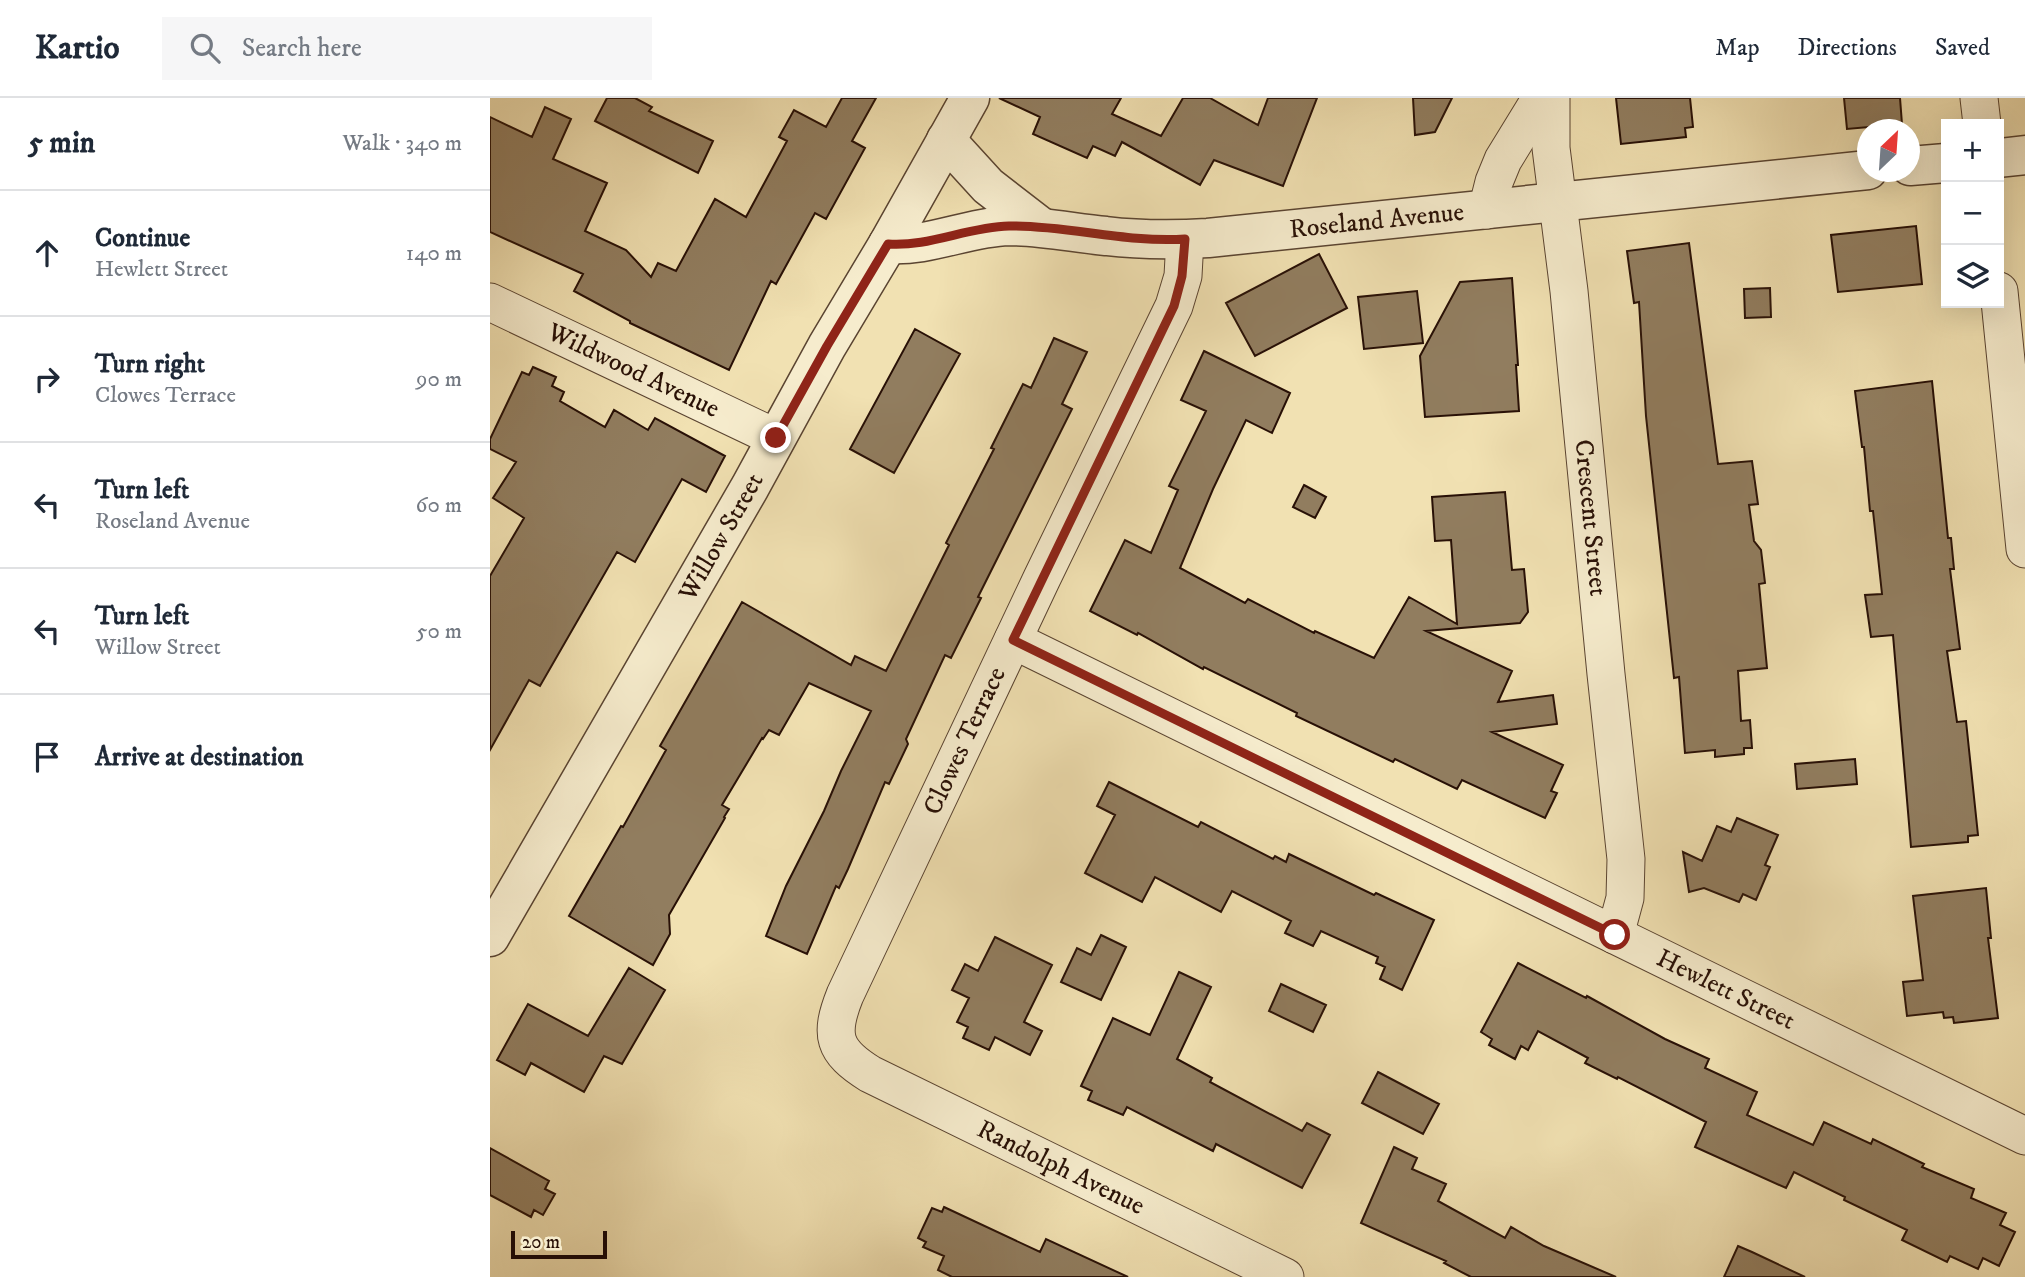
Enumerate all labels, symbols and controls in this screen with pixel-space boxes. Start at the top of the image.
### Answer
search box [162,17,652,80]
text: Kartio [35,28,120,69]
icon: search [186,29,224,67]
text: Search here [242,32,362,65]
text: Map [1715,33,1760,63]
text: Directions [1798,33,1897,63]
text: Saved [1935,33,1990,63]
north arrow [1857,119,1920,182]
map controls [1941,119,2004,308]
button: + [1941,119,2004,182]
text: 5 min [28,125,95,162]
text: Walk · 340 m [342,129,462,158]
button: − [1941,182,2004,245]
street label: Roseland Avenue [1288,195,1466,246]
text: Continue [95,222,190,255]
icon: ahead [28,234,66,272]
text: 140 m [406,239,462,268]
button: layers [1941,245,2004,308]
text: Hewlett Street [95,255,228,284]
street label: Wildwood Avenue [541,315,725,425]
text: Turn right [95,348,205,381]
icon: right [28,360,66,398]
text: 90 m [416,365,462,394]
text: Clowes Terrace [95,381,236,410]
route end [760,422,791,453]
street label: Crescent Street [1567,438,1615,598]
street label: Willow Street [671,467,771,608]
text: Turn left [95,474,189,507]
icon: left [28,486,66,524]
text: 60 m [415,491,462,520]
text: Roseland Avenue [95,507,250,536]
text: Turn left [95,600,189,633]
icon: left [28,612,66,650]
text: 50 m [416,617,462,646]
text: Willow Street [95,633,221,662]
street label: Clowes Terrace [916,662,1014,820]
icon: arrive [28,738,66,776]
text: Arrive at destination [95,741,304,774]
route start [1599,919,1630,950]
street label: Hewlett Street [1651,941,1801,1037]
street label: Randolph Avenue [972,1113,1150,1222]
scale bar [511,1228,607,1260]
text: 20 m [522,1231,560,1254]

